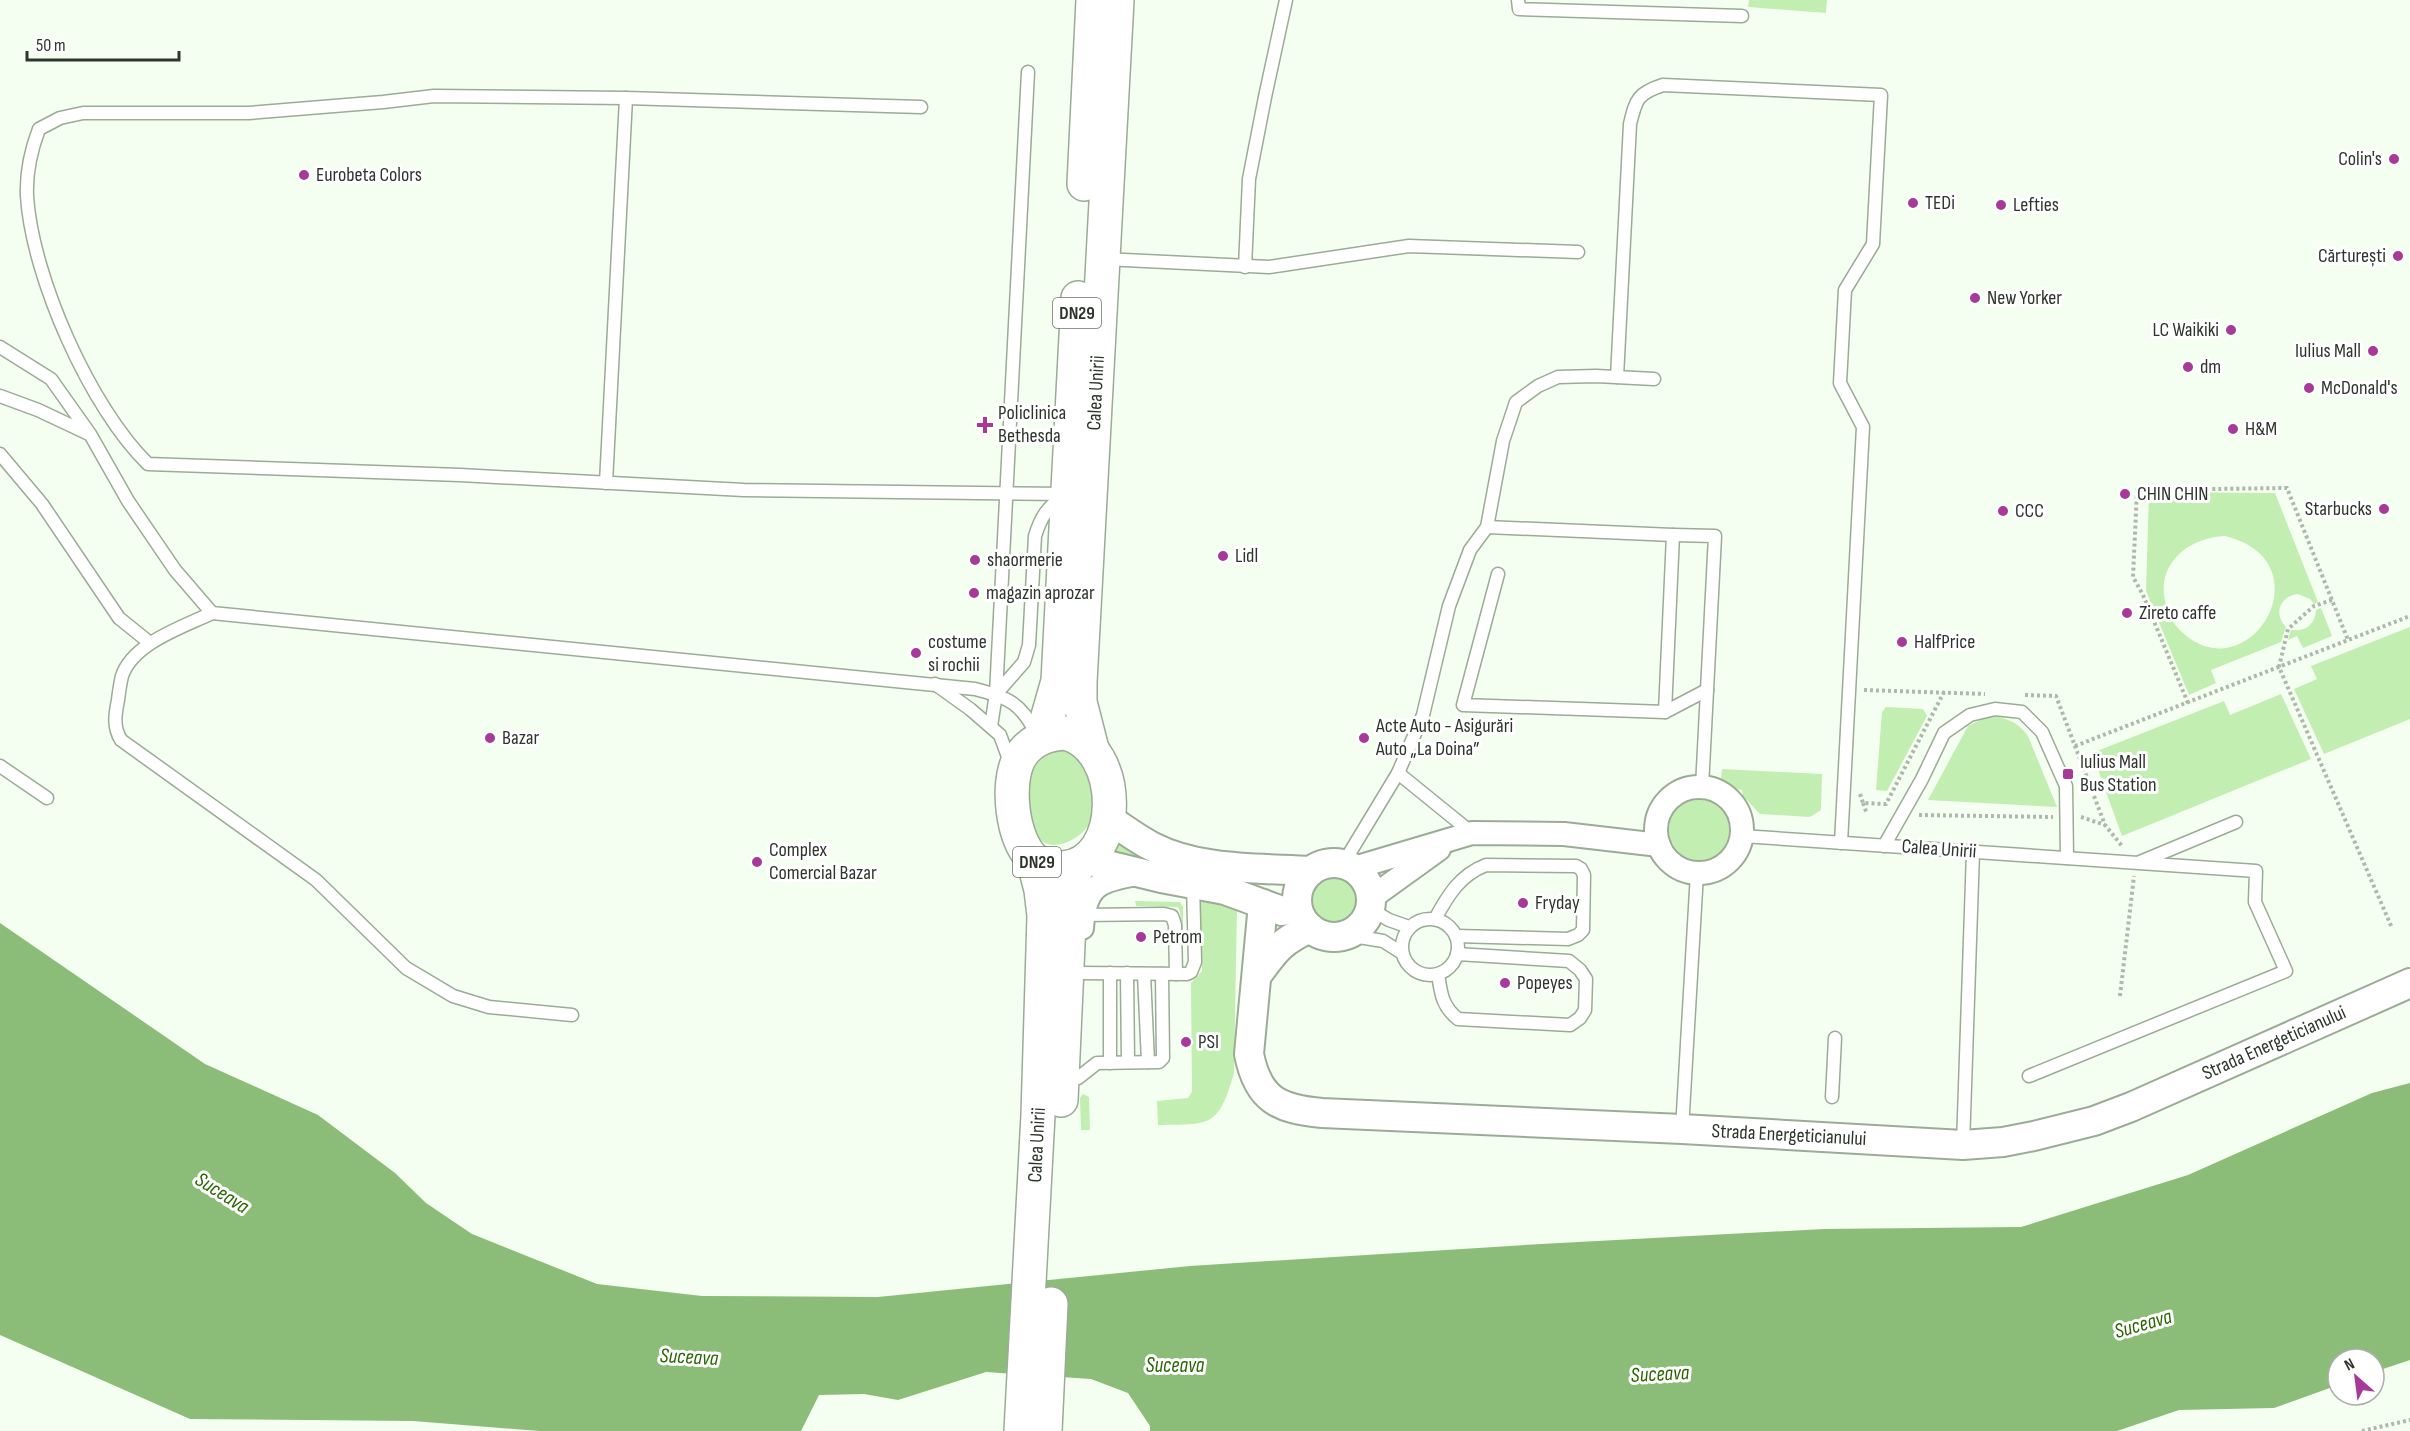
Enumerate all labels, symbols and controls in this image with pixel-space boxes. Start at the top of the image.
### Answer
scale bar [27,24,178,62]
text: 50 m [36,35,66,56]
place label: Colin's [2338,147,2382,171]
marker: Colin's [2387,152,2401,166]
place label: Eurobeta Colors [316,163,422,187]
marker: Eurobeta Colors [297,168,311,182]
place label: TEDi [1925,191,1955,215]
place label: Lefties [2013,193,2059,217]
marker: TEDi [1906,196,1920,210]
marker: Lefties [1994,198,2008,212]
place label: Cărturești [2318,244,2386,268]
marker: Cărturești [2391,249,2405,263]
place label: New Yorker [1987,286,2062,310]
marker: New Yorker [1968,291,1982,305]
road number: DN29 [1053,298,1101,328]
place label: LC Waikiki [2152,318,2219,342]
marker: LC Waikiki [2224,323,2238,337]
place label: Iulius Mall [2295,339,2361,363]
marker: Iulius Mall [2366,344,2380,358]
street label: Calea Unirii [1082,355,1110,431]
place label: dm [2200,355,2221,379]
marker: dm [2181,360,2195,374]
place label: McDonald's [2321,376,2398,400]
marker: McDonald's [2302,381,2316,395]
place label: Policlinica Bethesda [998,401,1066,448]
marker: Policlinica Bethesda [976,416,994,434]
place label: H&M [2245,417,2277,441]
marker: H&M [2226,422,2240,436]
place label: CHIN CHIN [2137,482,2208,506]
marker: CHIN CHIN [2118,487,2132,501]
place label: Starbucks [2305,497,2372,521]
place label: CCC [2015,499,2044,523]
marker: Starbucks [2377,502,2391,516]
marker: CCC [1996,504,2010,518]
place label: Lidl [1235,544,1258,568]
place label: shaormerie [987,548,1063,572]
marker: Lidl [1216,549,1230,563]
marker: shaormerie [968,553,982,567]
place label: magazin aprozar [986,581,1095,605]
marker: magazin aprozar [967,586,981,600]
place label: Zireto caffe [2139,601,2216,625]
marker: Zireto caffe [2120,606,2134,620]
place label: costume si rochii [928,630,987,677]
place label: HalfPrice [1914,630,1975,654]
marker: HalfPrice [1895,635,1909,649]
marker: costume si rochii [909,646,923,660]
place label: Acte Auto - Asigurări Auto „La Doina” [1375,714,1513,761]
place label: Bazar [502,726,540,750]
marker: Bazar [483,731,497,745]
marker: Acte Auto - Asigurări Auto „La Doina” [1357,731,1371,745]
place label: Iulius Mall Bus Station [2080,750,2157,797]
marker: Iulius Mall Bus Station [2061,767,2075,781]
street label: Calea Unirii [1901,834,1977,864]
place label: Complex Comercial Bazar [769,838,877,885]
road number: DN29 [1013,847,1061,877]
marker: Complex Comercial Bazar [750,855,764,869]
place label: Fryday [1535,891,1580,915]
marker: Fryday [1516,896,1530,910]
place label: Petrom [1153,925,1202,949]
marker: Petrom [1134,930,1148,944]
place label: Popeyes [1517,971,1573,995]
marker: Popeyes [1498,976,1512,990]
street label: Strada Energeticianului [2198,1001,2350,1085]
place label: PSI [1198,1030,1219,1054]
marker: PSI [1179,1035,1193,1049]
street label: Calea Unirii [1023,1107,1051,1183]
street label: Strada Energeticianului [1711,1119,1867,1151]
water label: Suceava [191,1167,254,1219]
water label: Suceava [2111,1304,2175,1344]
water label: Suceava [659,1343,719,1371]
north arrow [2326,1347,2386,1407]
water label: Suceava [1146,1353,1205,1378]
text: N [2341,1355,2358,1375]
water label: Suceava [1630,1360,1690,1388]

